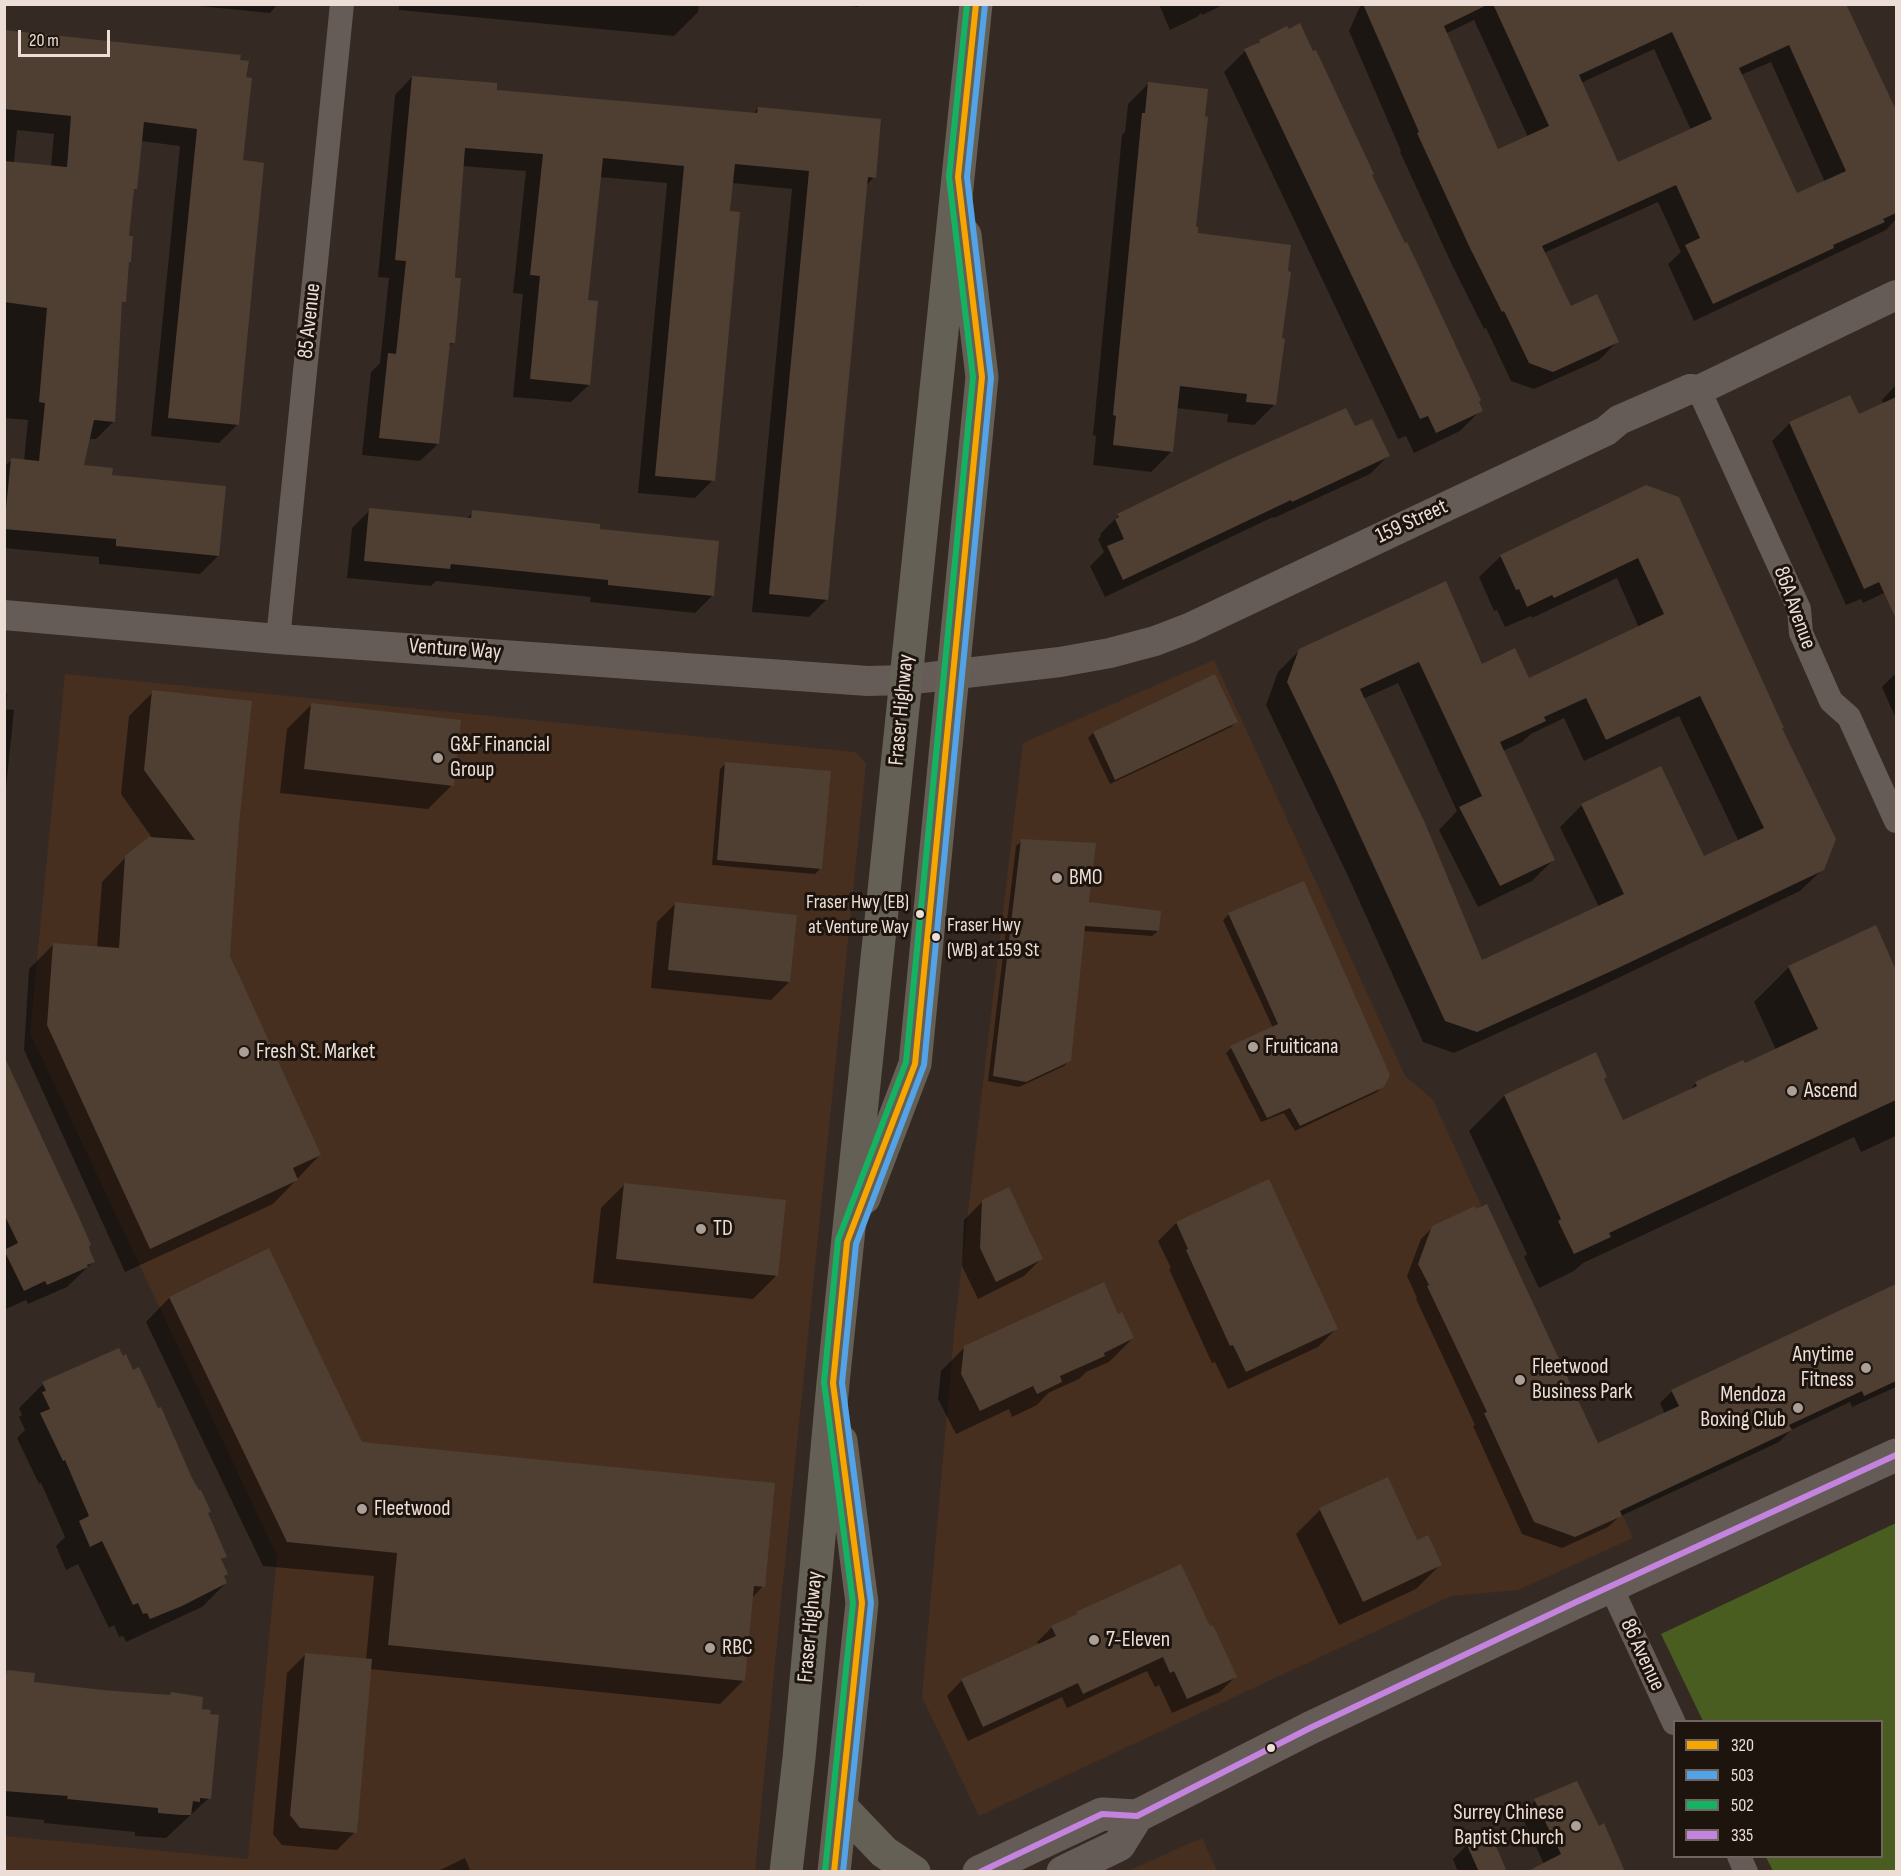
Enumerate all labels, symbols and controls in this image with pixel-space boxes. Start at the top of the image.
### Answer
scale bar [21,18,112,56]
text: 20 m [29,30,59,51]
street label: 85 Avenue [293,282,327,360]
street label: 159 Street [1372,494,1452,550]
street label: 86A Avenue [1767,563,1821,653]
street label: Venture Way [408,634,502,666]
street label: Fraser Highway [884,653,920,767]
place label: G&F Financial Group [450,732,550,784]
marker: G&F Financial Group [431,751,445,765]
place label: BMO [1069,865,1103,891]
marker: BMO [1050,871,1064,885]
place label: Fraser Hwy (EB) at Venture Way [806,891,909,938]
marker: Fraser Hwy (EB) at Venture Way [914,908,926,920]
place label: Fraser Hwy (WB) at 159 St [947,914,1039,961]
marker: Fraser Hwy (WB) at 159 St [930,931,942,943]
place label: Fruiticana [1265,1034,1339,1060]
place label: Fresh St. Market [256,1039,375,1065]
marker: Fruiticana [1246,1040,1260,1054]
marker: Fresh St. Market [237,1045,251,1059]
place label: Ascend [1804,1078,1858,1104]
marker: Ascend [1785,1084,1799,1098]
place label: TD [713,1216,733,1242]
marker: TD [694,1222,708,1236]
place label: Anytime Fitness [1792,1342,1854,1394]
place label: Fleetwood Business Park [1532,1354,1632,1406]
marker: Anytime Fitness [1859,1361,1873,1375]
marker: Fleetwood Business Park [1513,1373,1527,1387]
place label: Mendoza Boxing Club [1700,1382,1786,1434]
marker: Mendoza Boxing Club [1791,1401,1805,1415]
place label: Fleetwood [374,1496,450,1522]
marker: Fleetwood [355,1502,369,1516]
street label: Fraser Highway [793,1570,829,1684]
street label: 86 Avenue [1614,1615,1670,1695]
place label: 7-Eleven [1106,1627,1170,1653]
marker: 7-Eleven [1087,1633,1101,1647]
place label: RBC [722,1635,753,1661]
marker: RBC [703,1641,717,1655]
legend [1673,1720,1883,1858]
text: 320 [1731,1735,1754,1756]
unlabelled marker [1265,1742,1277,1754]
text: 503 [1731,1765,1754,1786]
text: 502 [1731,1795,1754,1816]
place label: Surrey Chinese Baptist Church [1453,1800,1564,1852]
marker: Surrey Chinese Baptist Church [1569,1819,1583,1833]
text: 335 [1731,1825,1753,1846]

